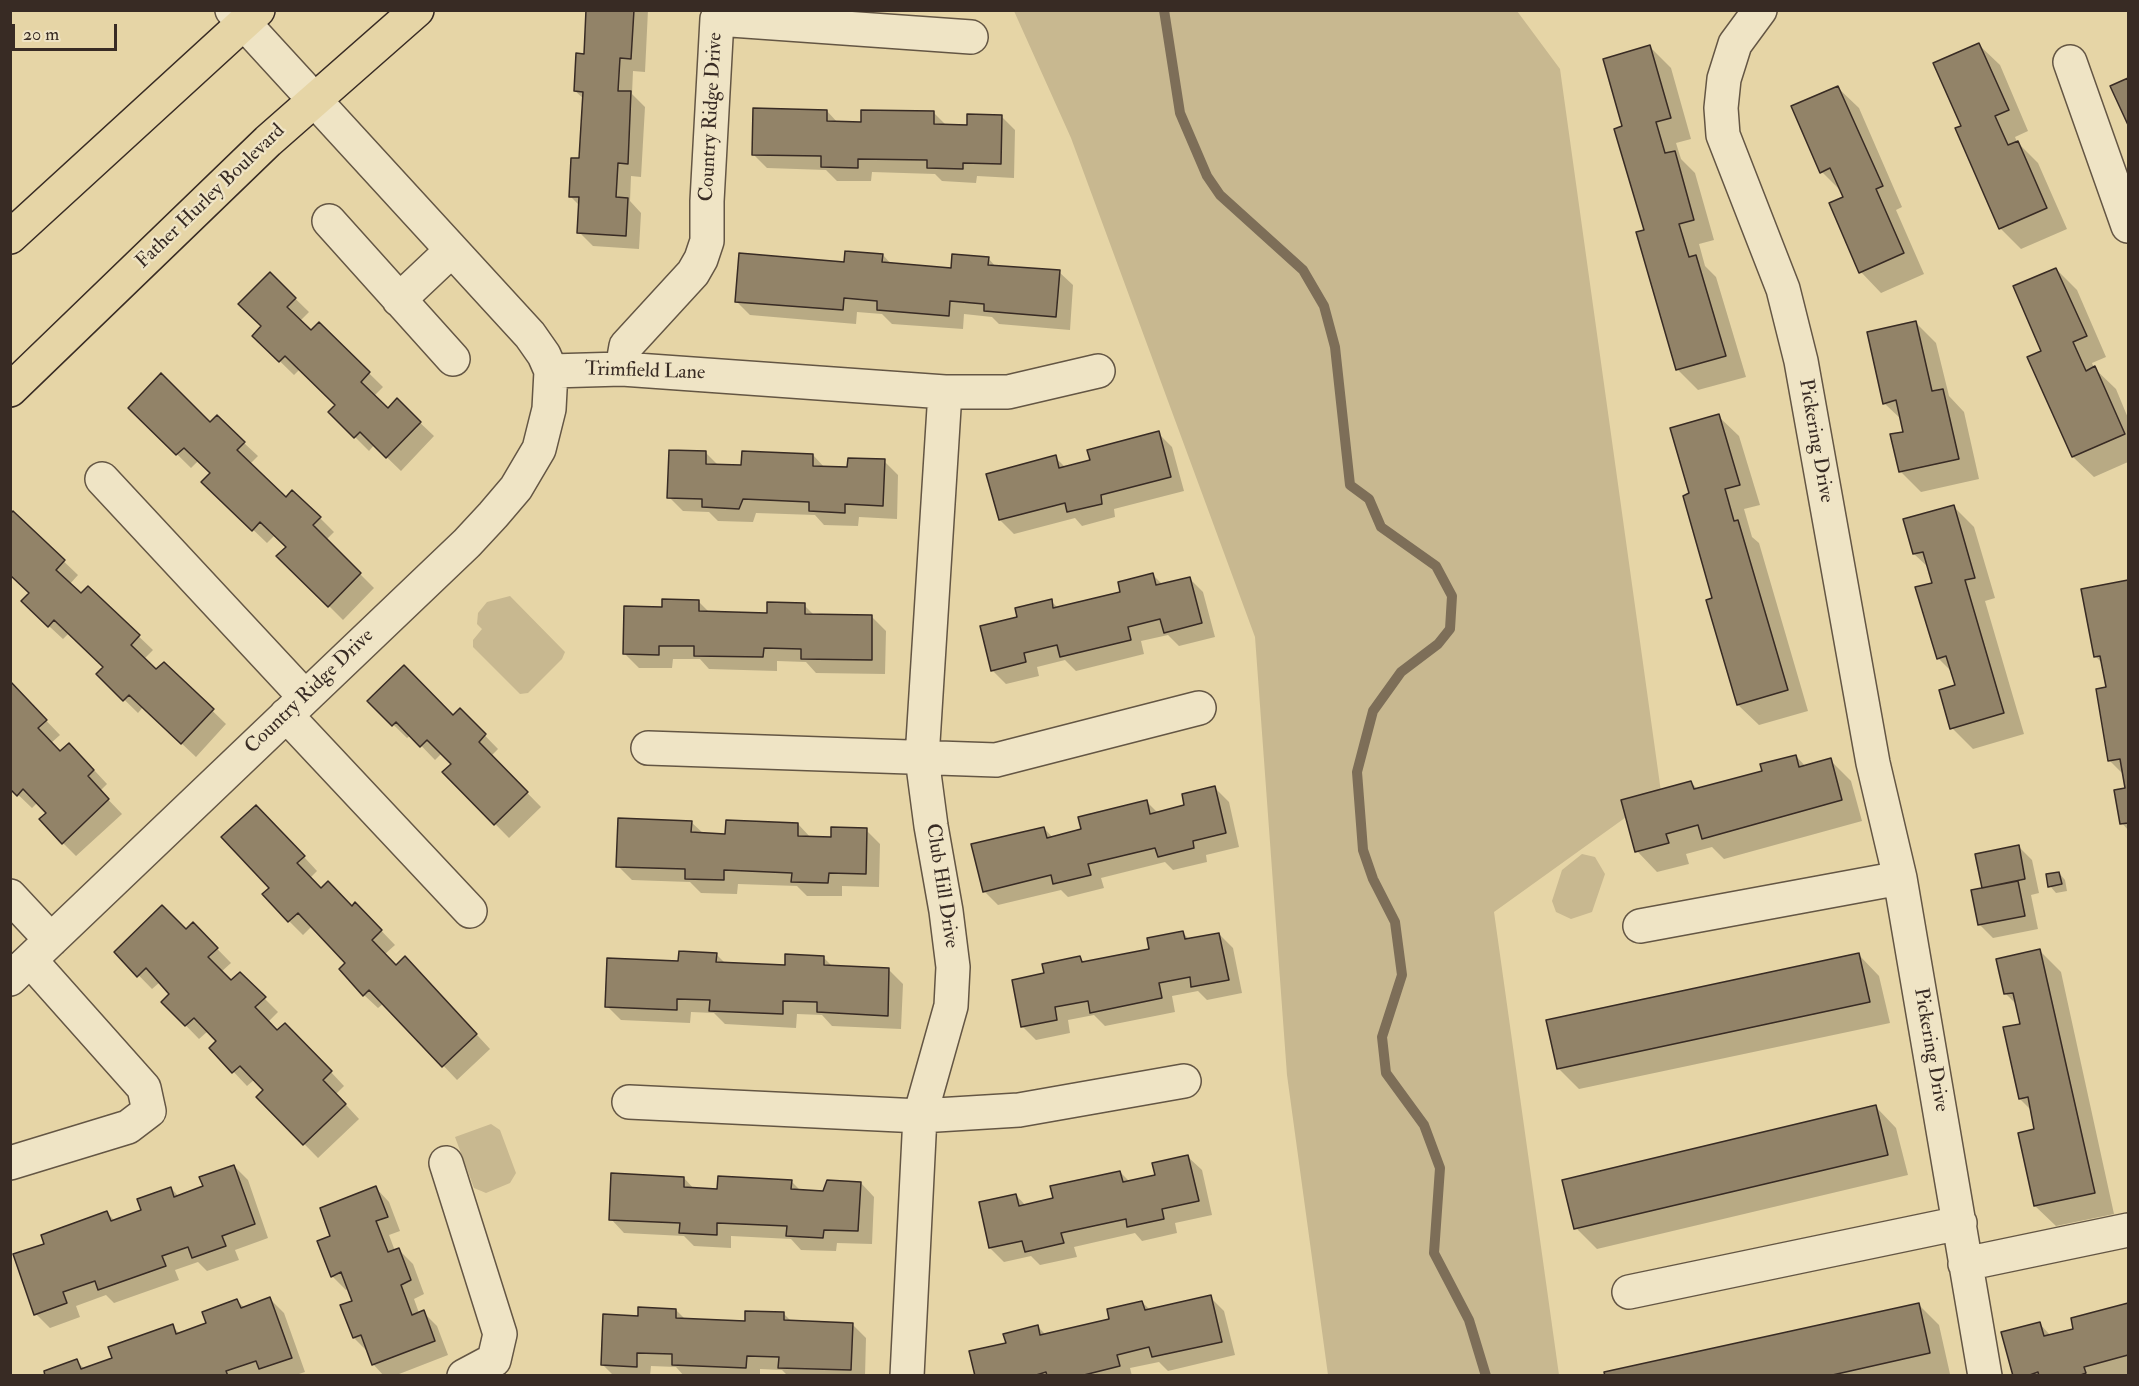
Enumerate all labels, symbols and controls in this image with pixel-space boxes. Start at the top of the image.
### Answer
scale bar [15,12,120,50]
text: 20 m [23,23,59,46]
street label: Country Ridge Drive [696,32,728,202]
street label: Father Hurley Boulevard [131,120,291,274]
street label: Trimfield Lane [584,358,706,386]
street label: Pickering Drive [1792,377,1838,505]
street label: Country Ridge Drive [241,625,379,759]
street label: Club Hill Drive [919,822,963,950]
street label: Pickering Drive [1907,986,1953,1114]

